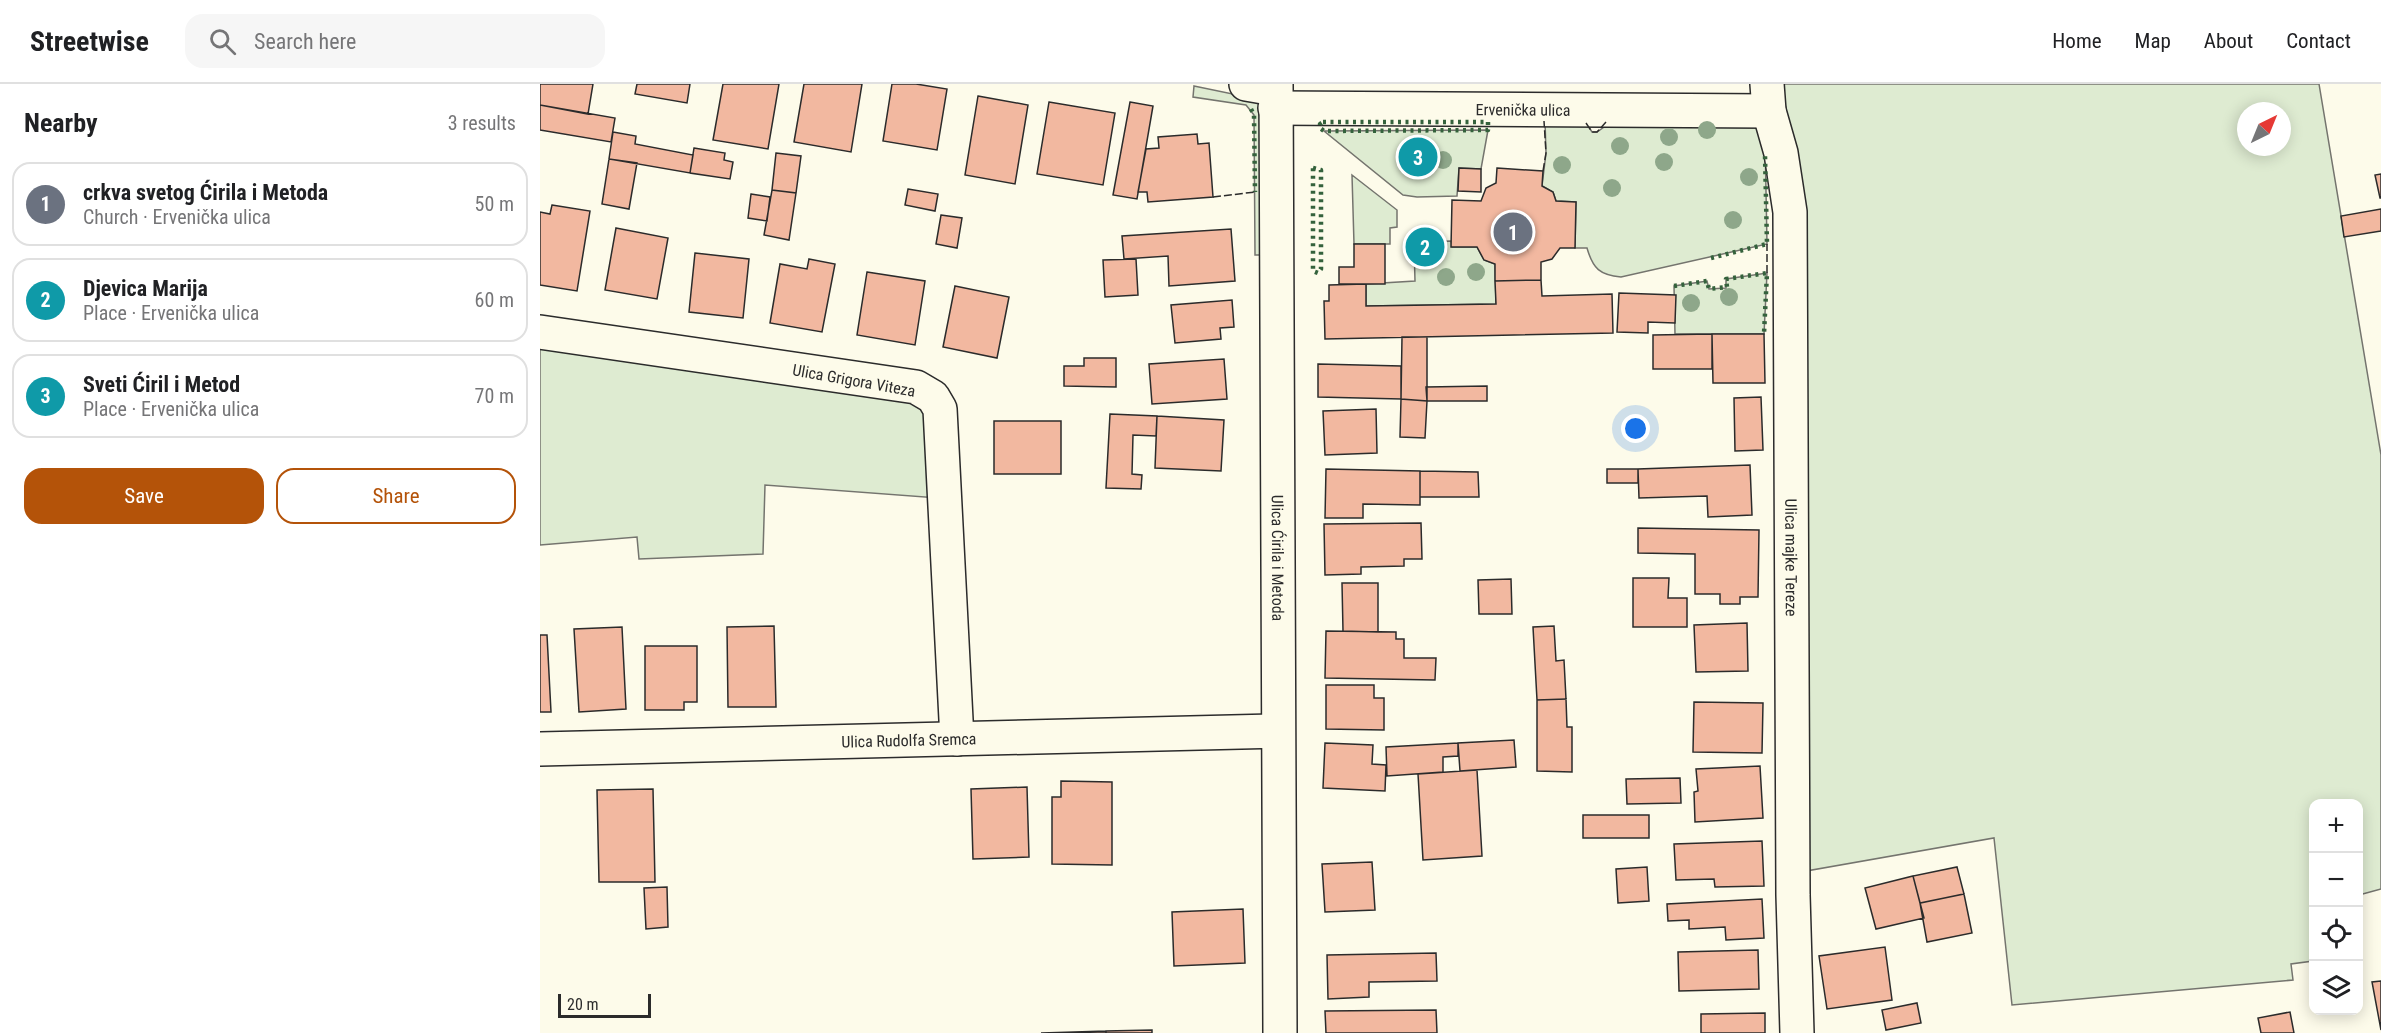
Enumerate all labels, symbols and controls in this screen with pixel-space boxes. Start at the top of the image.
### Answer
search box [185,14,605,68]
text: Streetwise [30,25,149,58]
icon: search [206,25,239,58]
text: Search here [254,29,356,54]
text: Home [2052,29,2102,53]
text: Map [2135,29,2171,53]
text: About [2204,29,2253,53]
text: Contact [2286,29,2351,53]
street label: Ervenička ulica [1476,100,1570,120]
north arrow [2237,102,2291,156]
text: Nearby [24,108,98,138]
text: 3 results [448,111,516,135]
pin: 3 [1398,134,1438,180]
text: crkva svetog Ćirila i Metoda [83,180,328,205]
text: 1 [40,192,51,216]
text: 50 m [475,192,514,216]
text: Church · Ervenička ulica [83,205,271,229]
pin: 1 [1494,210,1532,254]
pin: 2 [1406,224,1444,270]
text: Djevica Marija [83,276,208,301]
text: 2 [40,288,51,312]
text: 60 m [475,288,514,312]
text: Place · Ervenička ulica [83,301,259,325]
street label: Ulica Grigora Viteza [791,360,917,401]
text: Sveti Ćiril i Metod [83,372,240,397]
text: 3 [40,384,51,408]
text: 70 m [475,384,514,408]
text: Place · Ervenička ulica [83,397,259,421]
your location [1621,414,1650,443]
button: Save [24,468,264,524]
button: Share [276,468,516,524]
street label: Ulica Ćirila i Metoda [1268,495,1288,621]
street label: Ulica majke Tereze [1781,499,1801,617]
street label: Ulica Rudolfa Sremca [841,729,977,752]
map controls [2309,799,2363,1015]
button: + [2309,799,2363,853]
button: − [2309,853,2363,907]
button: locate [2309,907,2363,961]
button: layers [2309,961,2363,1015]
scale bar [558,991,651,1018]
text: 20 m [567,995,599,1014]

